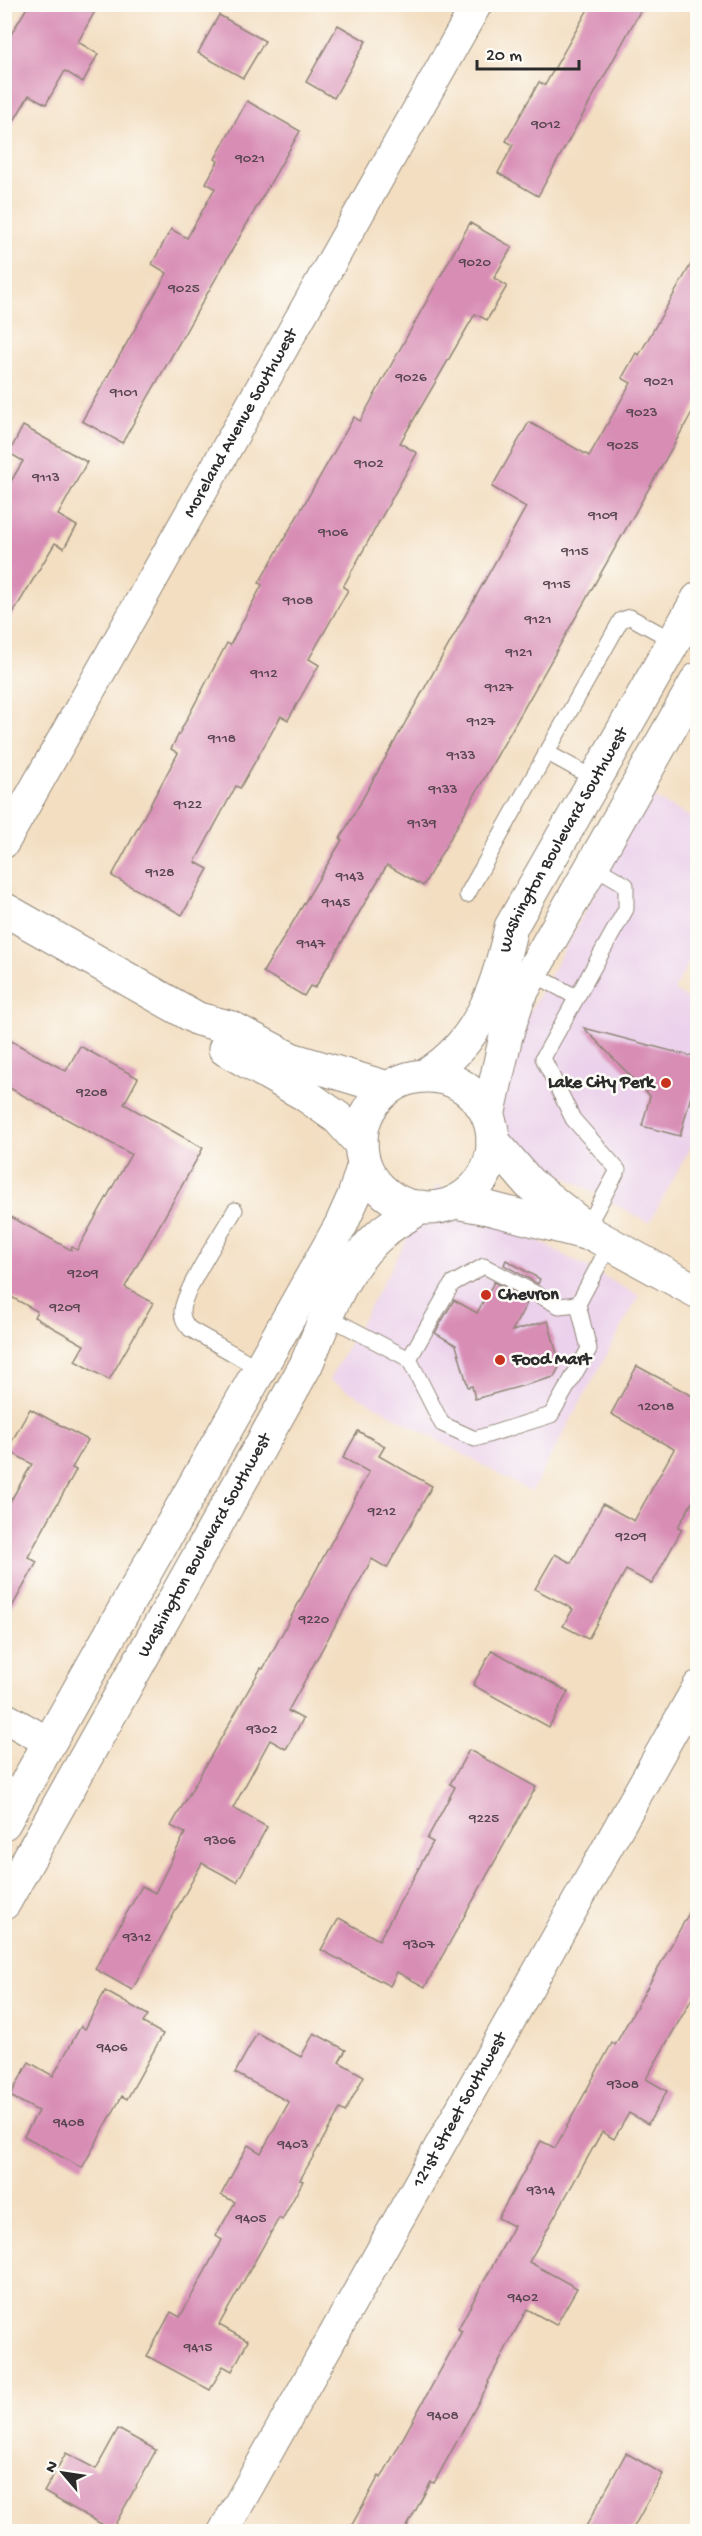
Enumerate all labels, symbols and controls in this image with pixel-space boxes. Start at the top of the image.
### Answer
scale bar [477,33,579,71]
text: 20 m [486,46,522,67]
house number: 9012 [530,116,561,134]
house number: 9021 [234,150,265,168]
house number: 9020 [458,254,491,272]
house number: 9025 [167,280,200,298]
street label: Moreland Avenue Southwest [179,323,303,521]
house number: 9026 [395,369,427,387]
house number: 9021 [643,373,674,391]
house number: 9101 [109,384,138,402]
house number: 9023 [625,404,658,422]
house number: 9025 [606,437,639,455]
house number: 9102 [353,455,384,473]
house number: 9113 [31,469,60,487]
house number: 9109 [587,507,618,525]
house number: 9106 [317,524,348,542]
house number: 9115 [560,543,589,561]
house number: 9115 [542,576,571,594]
house number: 9108 [282,592,313,610]
house number: 9121 [524,611,551,629]
house number: 9121 [505,644,532,662]
house number: 9112 [250,665,277,683]
house number: 9127 [484,679,515,697]
house number: 9127 [466,713,497,731]
street label: Washington Boulevard Southwest [495,723,634,955]
house number: 9118 [207,730,236,748]
house number: 9133 [445,747,476,765]
house number: 9133 [427,781,458,799]
house number: 9122 [173,796,202,814]
house number: 9139 [407,815,437,833]
house number: 9128 [144,864,175,882]
house number: 9143 [335,868,364,886]
house number: 9145 [321,894,350,912]
house number: 9147 [296,935,326,953]
place label: Lake City Perk [548,1073,656,1094]
marker: Lake City Perk [659,1076,673,1090]
house number: 9208 [75,1084,108,1102]
house number: 9209 [67,1265,99,1283]
place label: Chevron [497,1285,559,1306]
marker: Chevron [479,1288,493,1302]
house number: 9209 [49,1299,81,1317]
place label: Food Mart [511,1350,593,1371]
marker: Food Mart [493,1353,507,1367]
house number: 12018 [637,1398,674,1416]
street label: Washington Boulevard Southwest [133,1428,277,1661]
house number: 9212 [367,1503,396,1521]
house number: 9209 [615,1528,647,1546]
house number: 9220 [298,1611,330,1629]
house number: 9302 [245,1721,278,1739]
house number: 9225 [468,1810,499,1828]
house number: 9306 [203,1832,236,1850]
house number: 9312 [122,1929,151,1947]
house number: 9307 [402,1936,436,1954]
street label: 121st Street Southwest [408,2027,513,2192]
house number: 9406 [96,2039,128,2057]
house number: 9308 [606,2076,639,2094]
house number: 9408 [52,2114,85,2132]
house number: 9403 [277,2136,309,2154]
house number: 9314 [526,2182,555,2200]
house number: 9405 [234,2210,267,2228]
house number: 9402 [507,2289,538,2307]
house number: 9415 [183,2339,212,2357]
house number: 9408 [426,2407,459,2425]
north arrow [33,2443,93,2503]
text: N [42,2458,64,2477]

